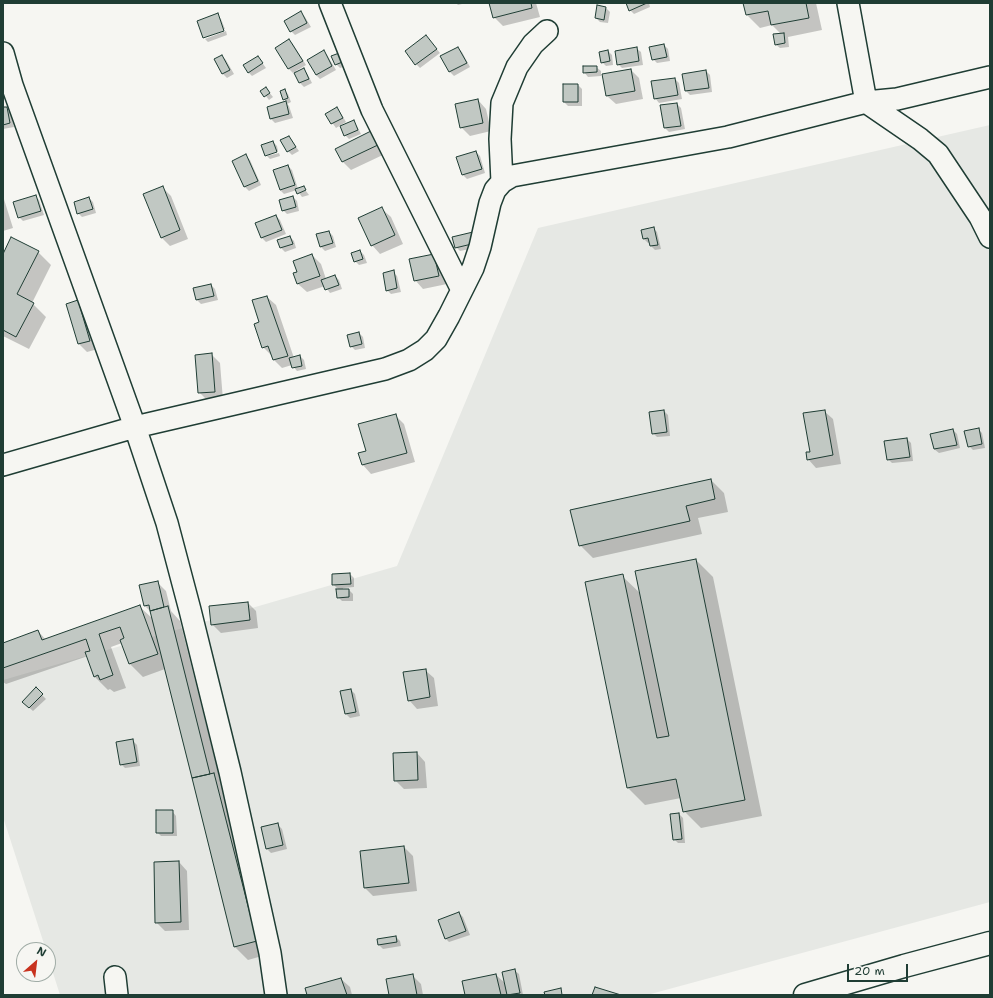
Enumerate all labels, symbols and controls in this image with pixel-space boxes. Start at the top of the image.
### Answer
north arrow [16,942,56,982]
text: N [34,943,49,961]
scale bar [849,956,910,982]
text: 20 m [854,963,885,979]

